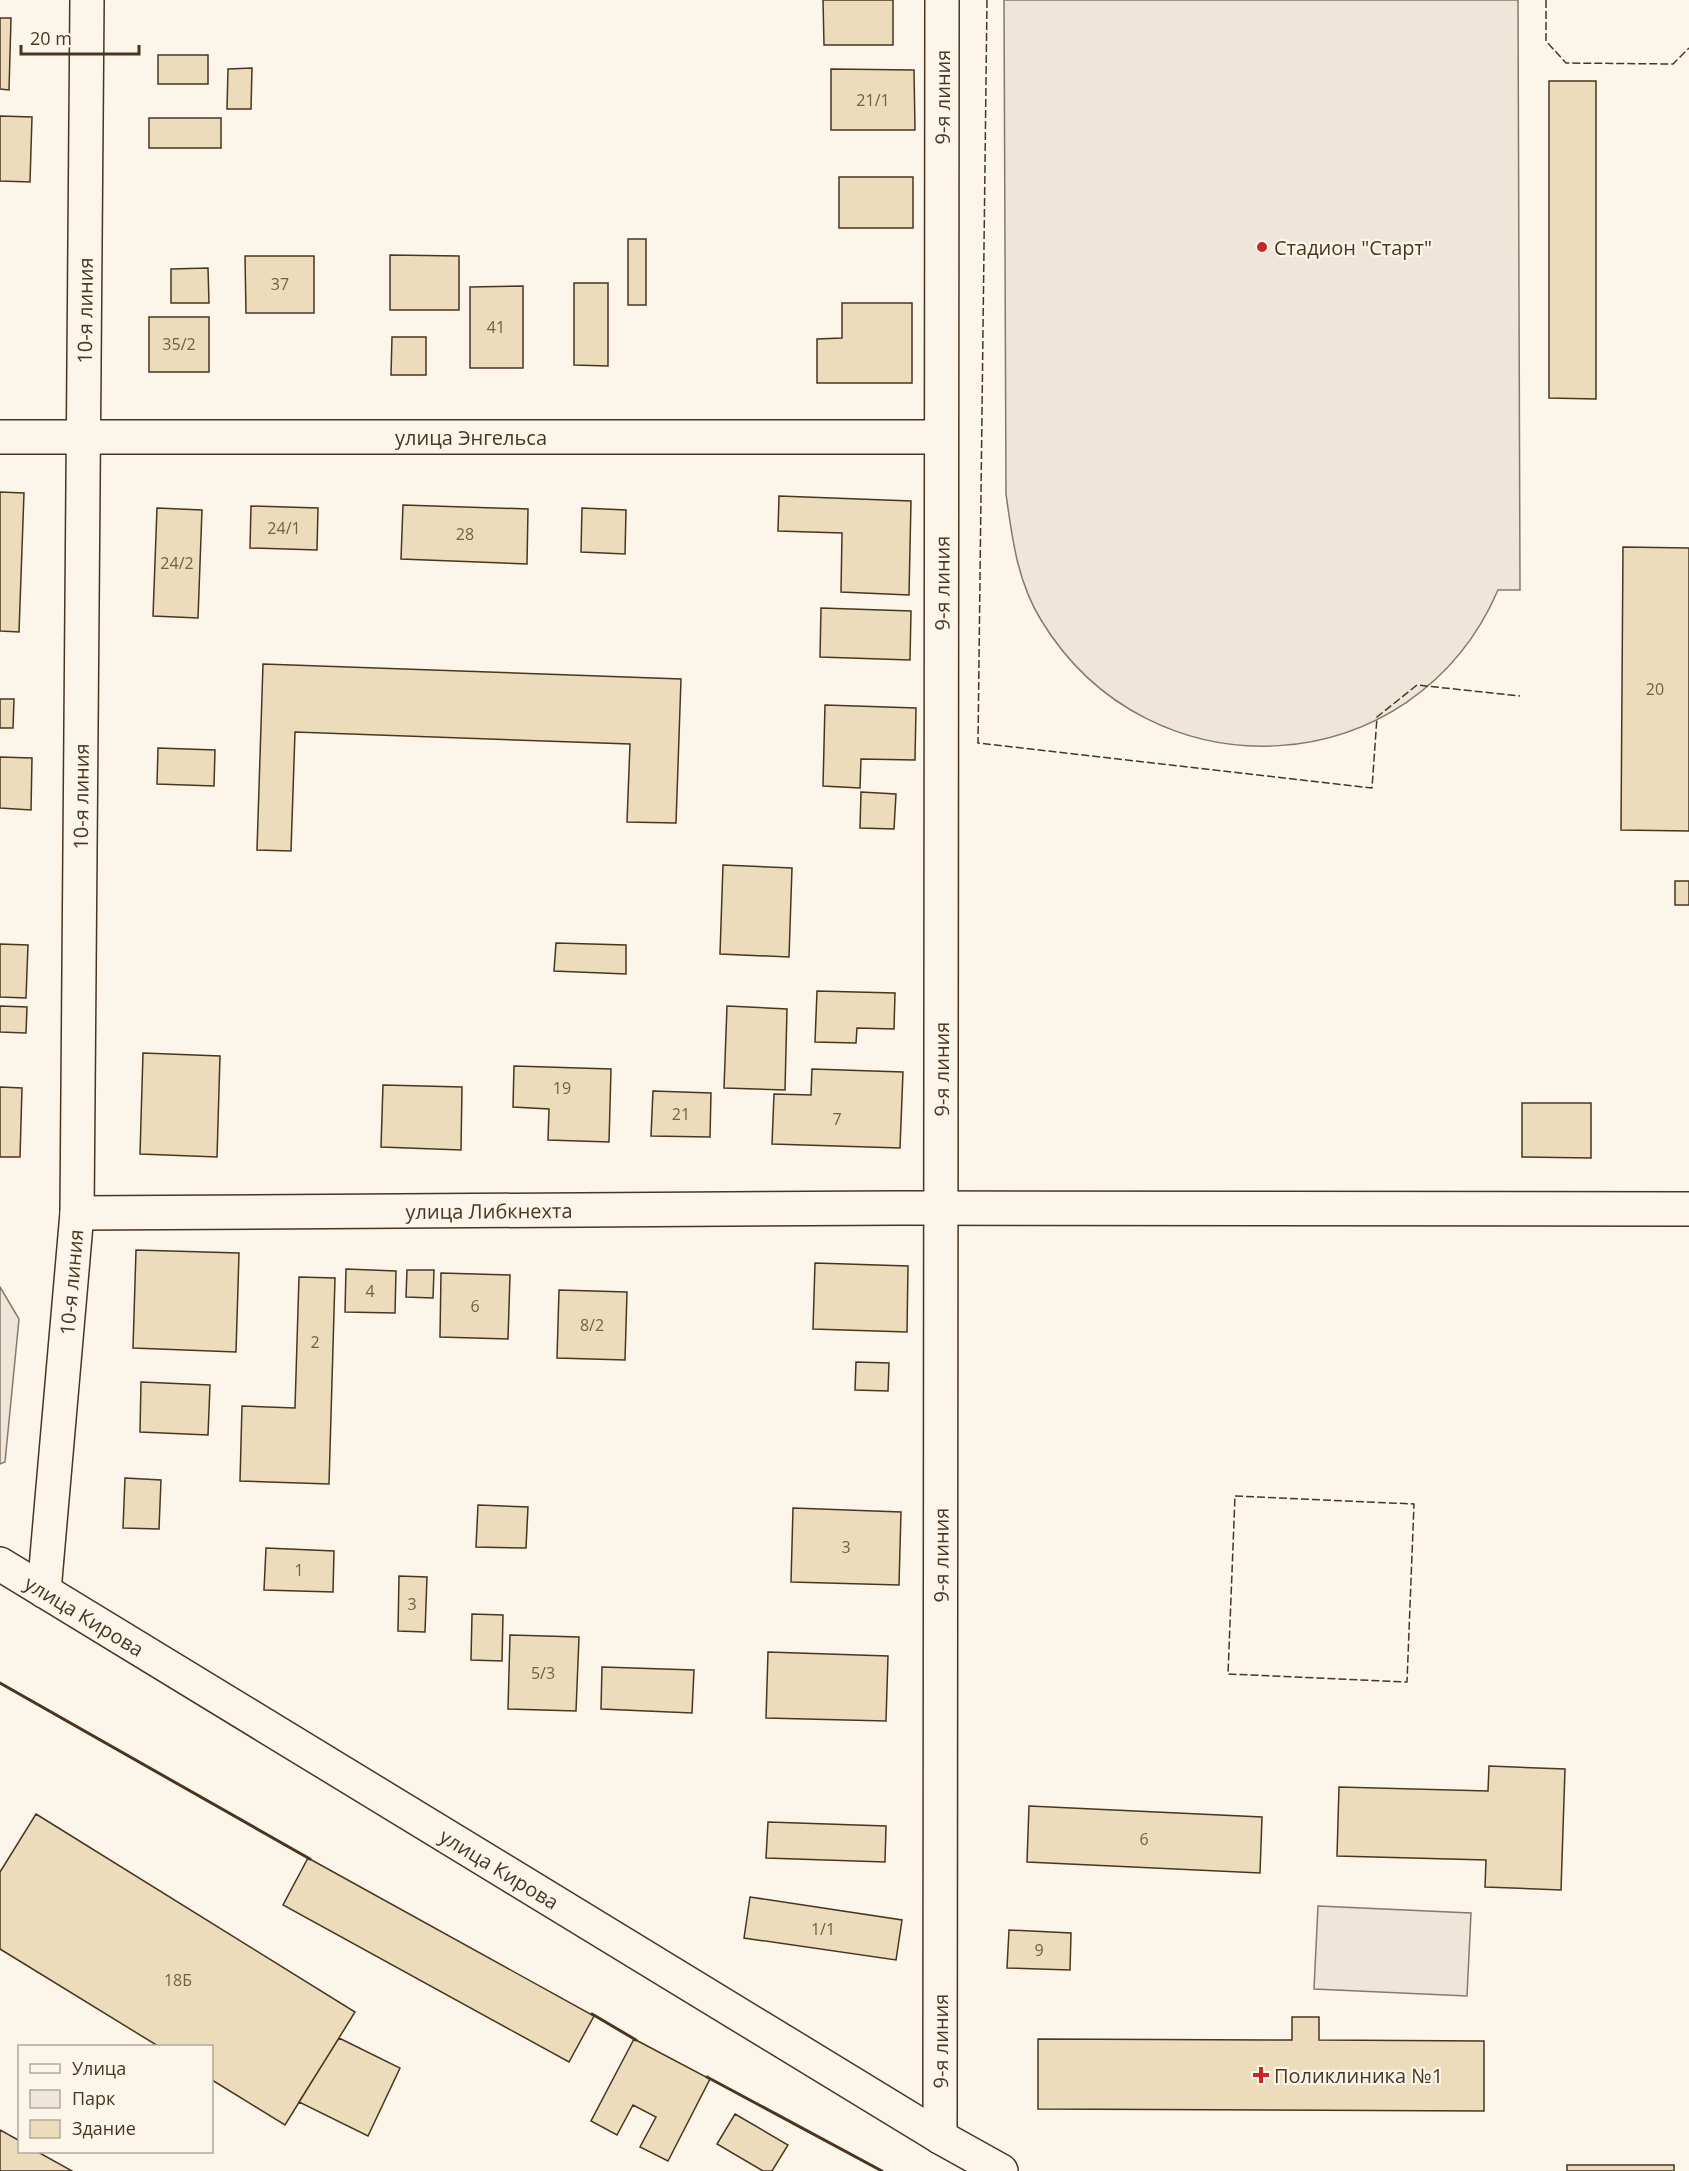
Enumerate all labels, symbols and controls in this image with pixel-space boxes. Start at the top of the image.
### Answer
scale bar [21,18,140,56]
text: 20 m [30,26,72,50]
street label: 9-я линия [928,50,955,144]
house number: 21/1 [856,89,890,111]
place label: Стадион "Старт" [1274,234,1432,261]
marker: Стадион "Старт" [1255,240,1269,254]
street label: 10-я линия [71,257,98,364]
house number: 37 [271,273,289,295]
house number: 41 [487,316,505,338]
house number: 35/2 [162,333,196,355]
street label: улица Энгельса [395,424,547,451]
house number: 24/1 [267,517,301,539]
house number: 28 [456,523,474,545]
street label: 9-я линия [928,536,955,630]
house number: 24/2 [160,552,194,574]
house number: 20 [1646,678,1664,700]
street label: 10-я линия [66,743,94,850]
street label: 9-я линия [927,1022,955,1116]
house number: 19 [553,1077,571,1099]
house number: 21 [672,1103,690,1125]
house number: 7 [832,1108,842,1130]
street label: улица Либкнехта [405,1196,573,1225]
street label: 10-я линия [53,1228,89,1336]
house number: 4 [365,1280,375,1302]
house number: 6 [470,1295,480,1317]
house number: 8/2 [580,1314,604,1336]
house number: 2 [310,1331,320,1353]
street label: 9-я линия [927,1508,954,1602]
house number: 3 [841,1536,851,1558]
house number: 1 [294,1559,304,1581]
street label: улица Кирова [20,1569,149,1662]
house number: 3 [407,1593,417,1615]
house number: 5/3 [531,1662,555,1684]
street label: улица Кирова [435,1822,564,1915]
house number: 6 [1139,1828,1149,1850]
house number: 1/1 [811,1918,835,1940]
house number: 9 [1034,1939,1044,1961]
house number: 18Б [164,1969,192,1991]
street label: 9-я линия [927,1994,954,2088]
legend [18,2045,213,2153]
text: Улица [72,2056,126,2080]
place label: Поликлиника №1 [1274,2062,1443,2089]
marker: Поликлиника №1 [1252,2066,1270,2084]
text: Парк [72,2086,116,2110]
text: Здание [72,2116,136,2140]

